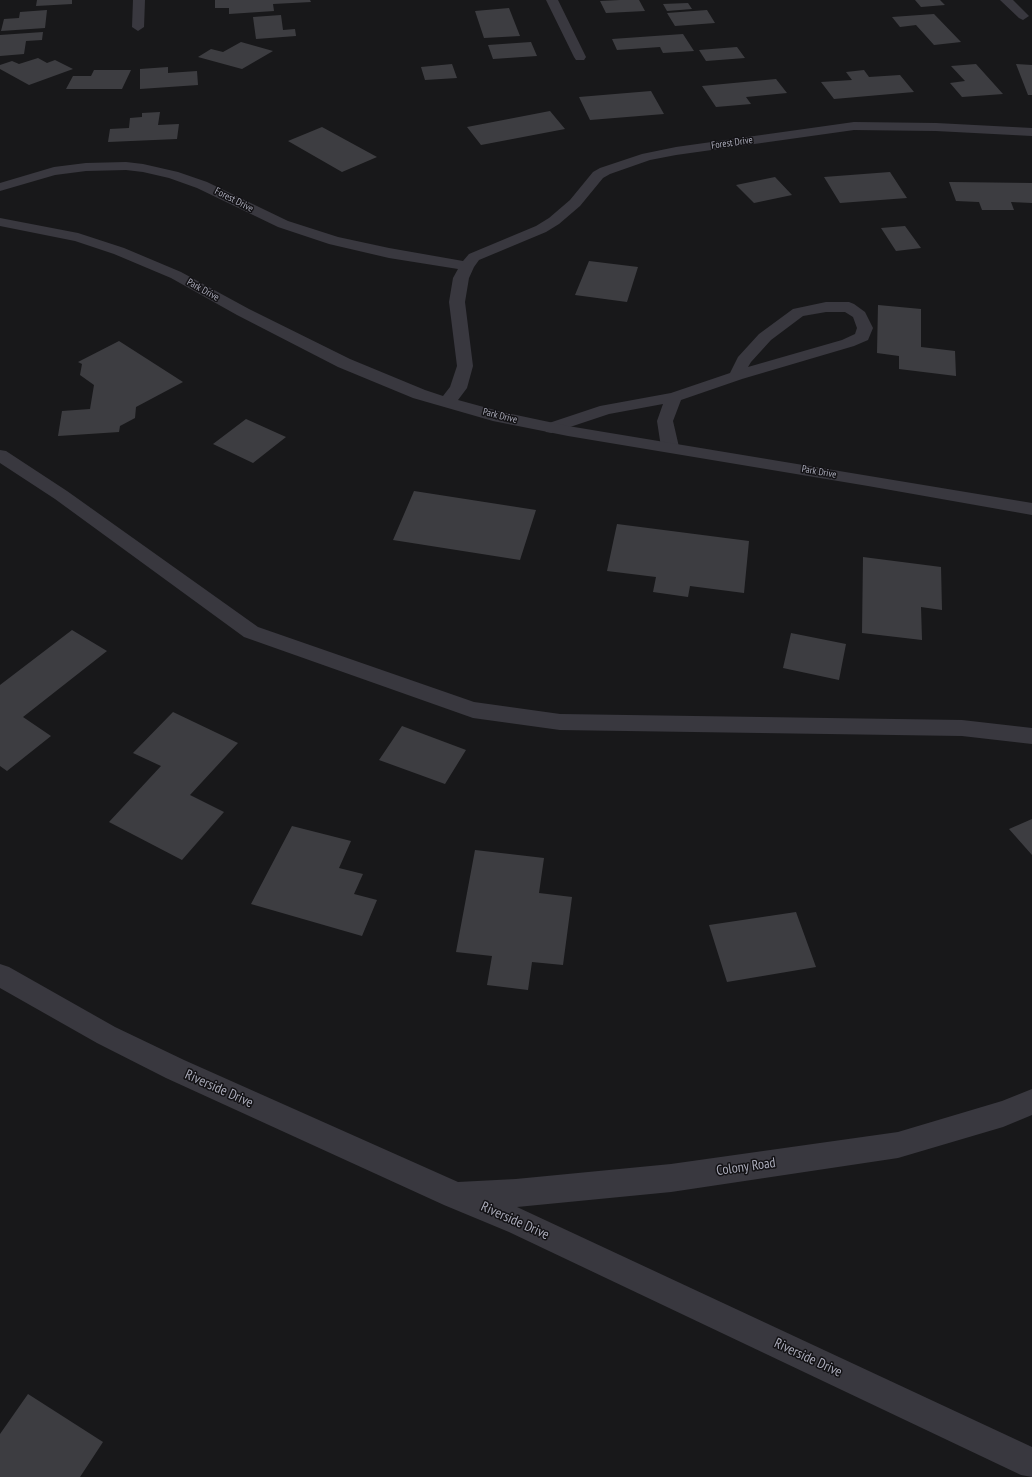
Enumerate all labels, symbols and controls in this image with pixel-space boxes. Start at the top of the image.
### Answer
street label: Forest Drive [710,134,754,152]
street label: Forest Drive [213,185,255,215]
street label: Park Drive [185,276,221,304]
street label: Park Drive [481,406,519,426]
street label: Park Drive [801,463,837,481]
street label: Riverside Drive [182,1067,256,1111]
street label: Colony Road [715,1155,777,1179]
street label: Riverside Drive [478,1199,552,1243]
street label: Riverside Drive [771,1335,845,1381]

